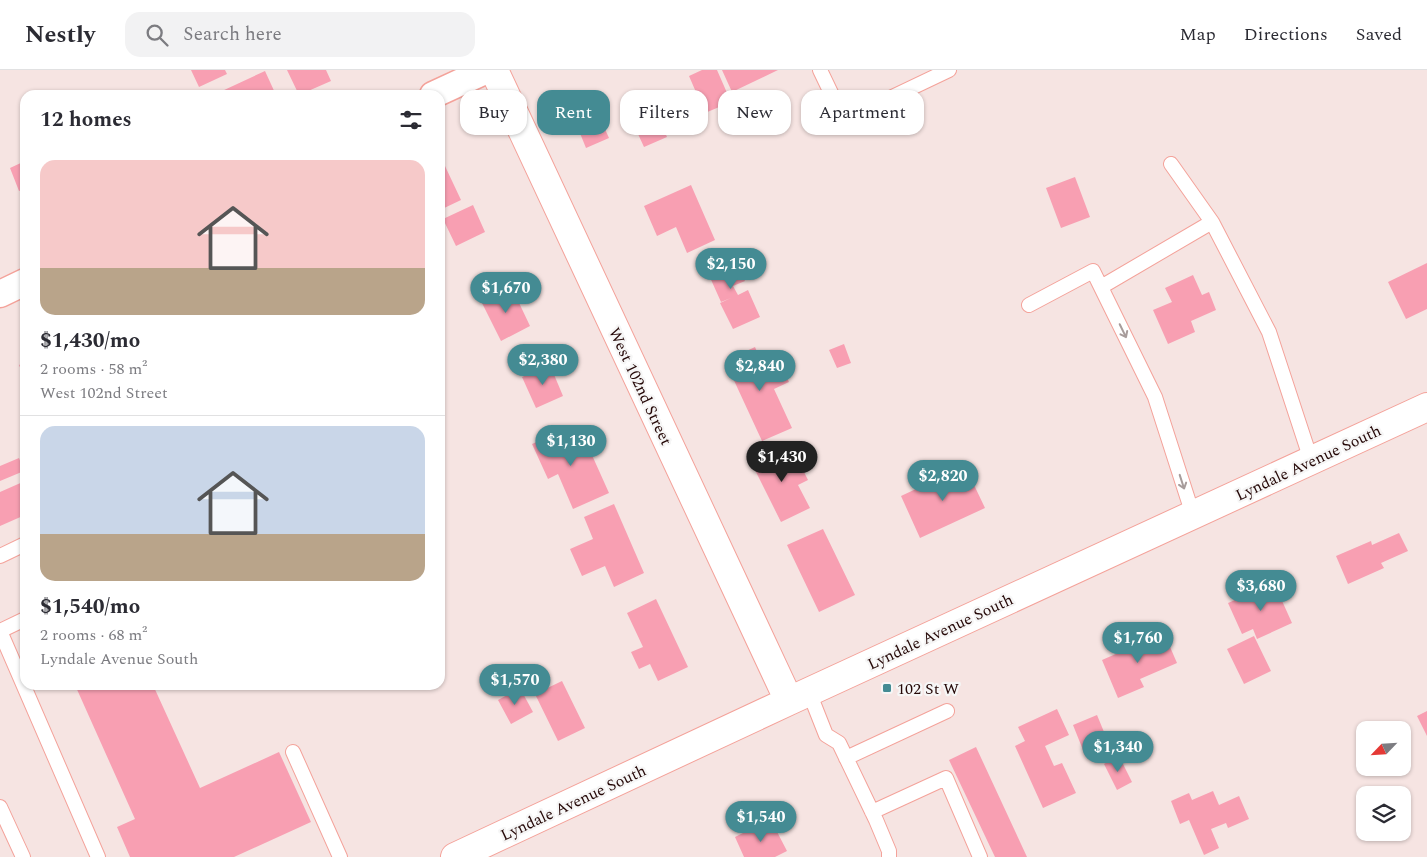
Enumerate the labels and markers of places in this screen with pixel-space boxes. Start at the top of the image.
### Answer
pin: $2,150 [690,248,772,290]
pin: $1,670 [465,272,547,314]
pin: $2,380 [502,344,584,386]
pin: $2,840 [719,350,801,392]
pin: $1,130 [530,424,612,467]
pin: $1,430 [741,440,823,483]
pin: $2,820 [902,460,984,502]
pin: $3,680 [1220,570,1302,612]
pin: $1,760 [1097,622,1179,664]
pin: $1,570 [474,664,556,706]
place label: 102 St W [897,677,959,701]
marker: 102 St W [881,682,893,694]
pin: $1,340 [1077,730,1159,773]
pin: $1,540 [720,800,802,843]

